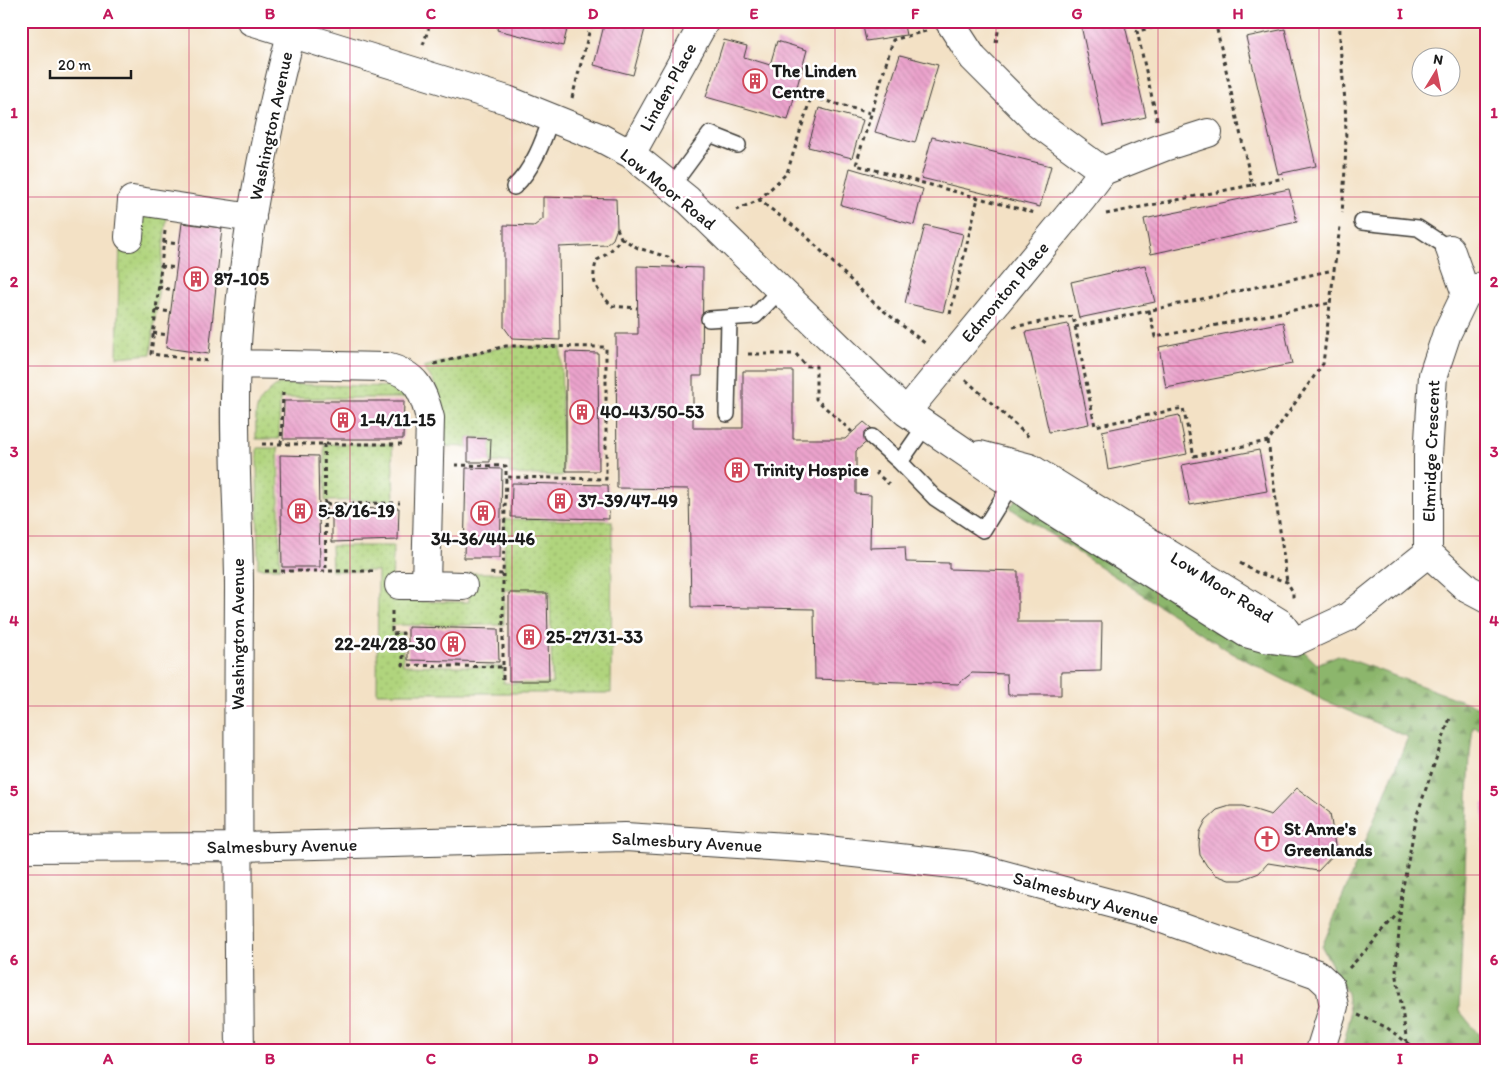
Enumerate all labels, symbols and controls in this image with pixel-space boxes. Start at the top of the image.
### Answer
text: A [102,4,114,23]
text: B [265,4,276,23]
text: C [426,4,437,23]
text: D [588,4,599,23]
text: E [750,4,759,23]
text: F [911,4,920,23]
text: G [1071,4,1083,23]
text: H [1232,4,1244,23]
text: I [1397,4,1403,23]
street label: Linden Place [635,39,701,135]
scale bar [50,48,131,80]
north arrow [1410,48,1460,98]
street label: Washington Avenue [244,49,298,203]
text: N [1432,50,1444,69]
text: 20 m [58,56,92,74]
place label: The Linden Centre [771,60,857,103]
building icon: The Linden Centre [742,68,768,94]
text: 1 [10,103,18,122]
text: 1 [1490,103,1498,122]
street label: Low Moor Road [616,144,721,235]
street label: Edmonton Place [956,237,1054,347]
building icon: 87-105 [183,266,209,292]
place label: 87-105 [214,268,269,290]
text: 2 [10,272,19,291]
text: 2 [1490,272,1499,291]
street label: Elmridge Crescent [1418,379,1444,522]
building icon: 40-43/50-53 [569,399,595,425]
place label: 40-43/50-53 [600,401,705,423]
building icon: 1-4/11-15 [330,407,356,433]
place label: 1-4/11-15 [360,409,436,431]
text: 3 [10,442,19,461]
text: 3 [1490,442,1499,461]
building icon: Trinity Hospice [724,457,750,483]
place label: Trinity Hospice [753,459,869,481]
building icon: 37-39/47-49 [547,488,573,514]
place label: 37-39/47-49 [578,490,678,512]
building icon: 5-8/16-19 [287,498,313,524]
place label: 5-8/16-19 [318,500,395,522]
building icon: 34-36/44-46 [470,500,496,526]
place label: 34-36/44-46 [431,528,535,550]
street label: Low Moor Road [1166,547,1278,627]
street label: Washington Avenue [227,558,249,710]
text: 4 [9,611,19,630]
text: 4 [1489,611,1499,630]
building icon: 25-27/31-33 [516,624,542,650]
place label: 25-27/31-33 [546,626,643,648]
building icon: 22-24/28-30 [440,631,466,657]
place label: 22-24/28-30 [335,633,436,655]
text: 5 [10,781,19,800]
text: 5 [1490,781,1499,800]
place label: St Anne's Greenlands [1284,818,1373,861]
church icon: St Anne's Greenlands [1254,826,1280,852]
street label: Salmesbury Avenue [611,827,763,857]
street label: Salmesbury Avenue [206,834,358,858]
street label: Salmesbury Avenue [1011,867,1161,929]
text: 6 [10,950,19,969]
text: 6 [1490,950,1499,969]
text: A [102,1049,114,1068]
text: B [265,1049,276,1068]
text: C [426,1049,437,1068]
text: D [588,1049,599,1068]
text: E [750,1049,759,1068]
text: F [911,1049,920,1068]
text: G [1071,1049,1083,1068]
text: H [1232,1049,1244,1068]
text: I [1397,1049,1403,1068]

